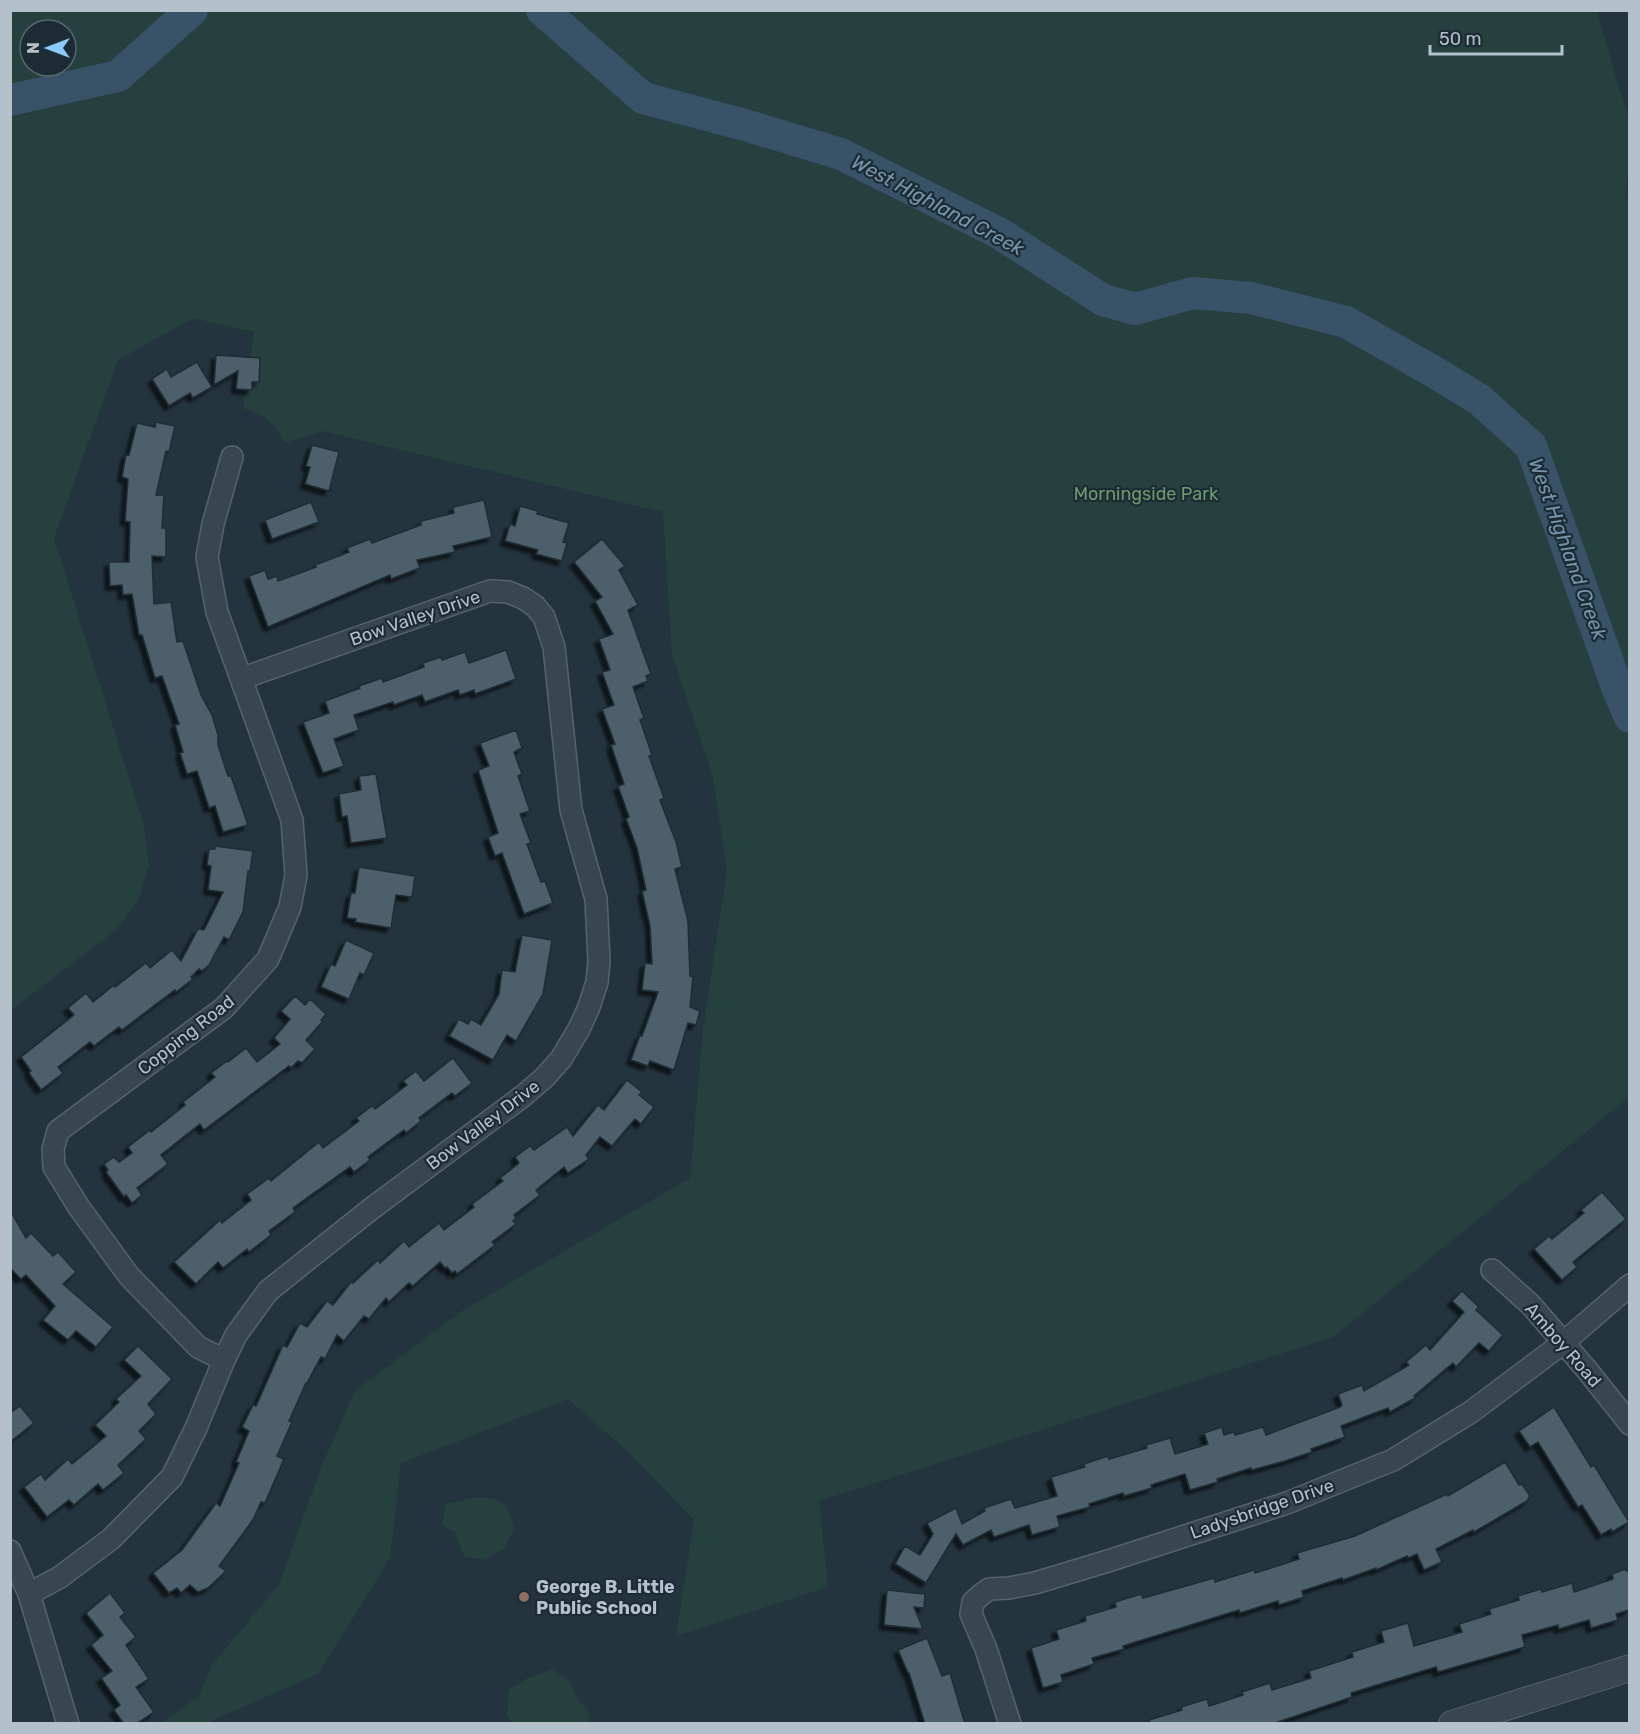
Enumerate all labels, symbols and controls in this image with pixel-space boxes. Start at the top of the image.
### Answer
north arrow [18,18,78,78]
scale bar [1430,18,1562,56]
text: 50 m [1439,28,1482,50]
text: N [24,42,43,54]
water label: West Highland Creek [848,149,1029,261]
water label: West Highland Creek [1524,455,1612,644]
park label: Morningside Park [1074,483,1219,505]
street label: Bow Valley Drive [347,585,483,651]
street label: Copping Road [133,990,239,1080]
street label: Bow Valley Drive [422,1075,544,1175]
street label: Amboy Road [1520,1298,1606,1392]
street label: Ladysbridge Drive [1187,1474,1337,1544]
place label: George B. Little Public School [536,1576,675,1619]
marker: George B. Little Public School [517,1590,531,1604]

